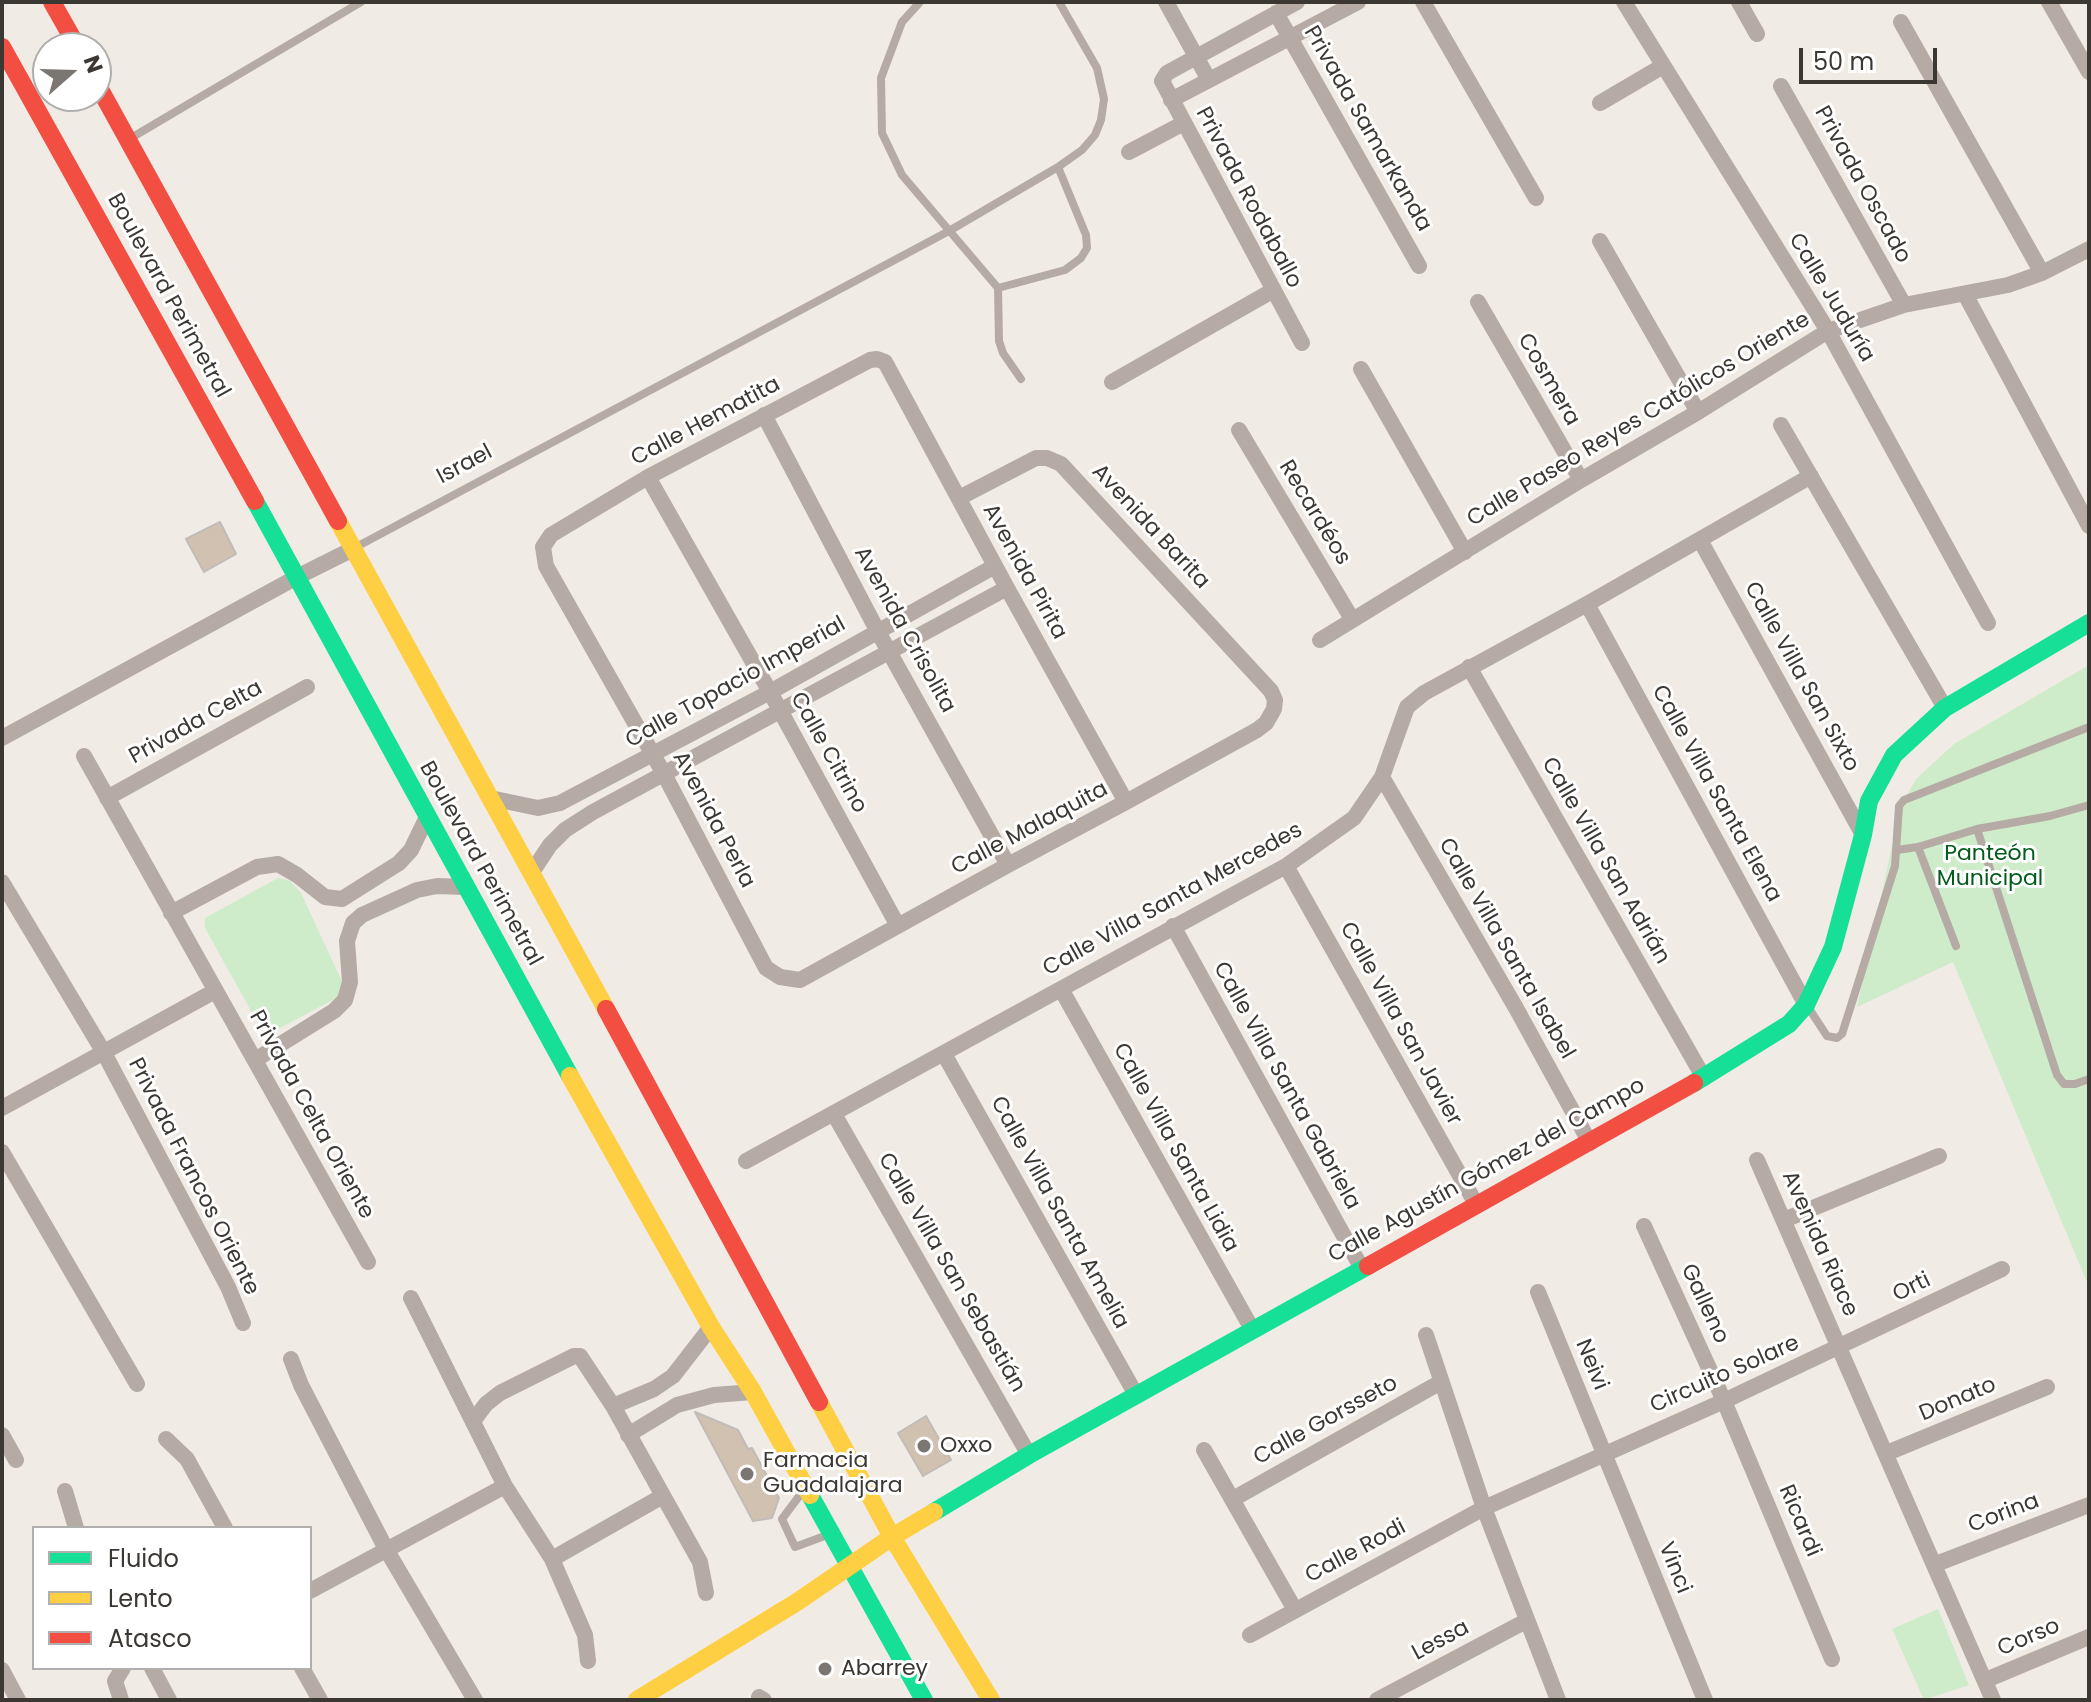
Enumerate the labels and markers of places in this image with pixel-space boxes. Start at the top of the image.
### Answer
place label: Oxxo [940,1433,992,1459]
marker: Oxxo [915,1437,933,1455]
place label: Farmacia Guadalajara [763,1448,903,1500]
marker: Farmacia Guadalajara [738,1465,756,1483]
place label: Abarrey [841,1656,928,1682]
marker: Abarrey [816,1660,834,1678]

